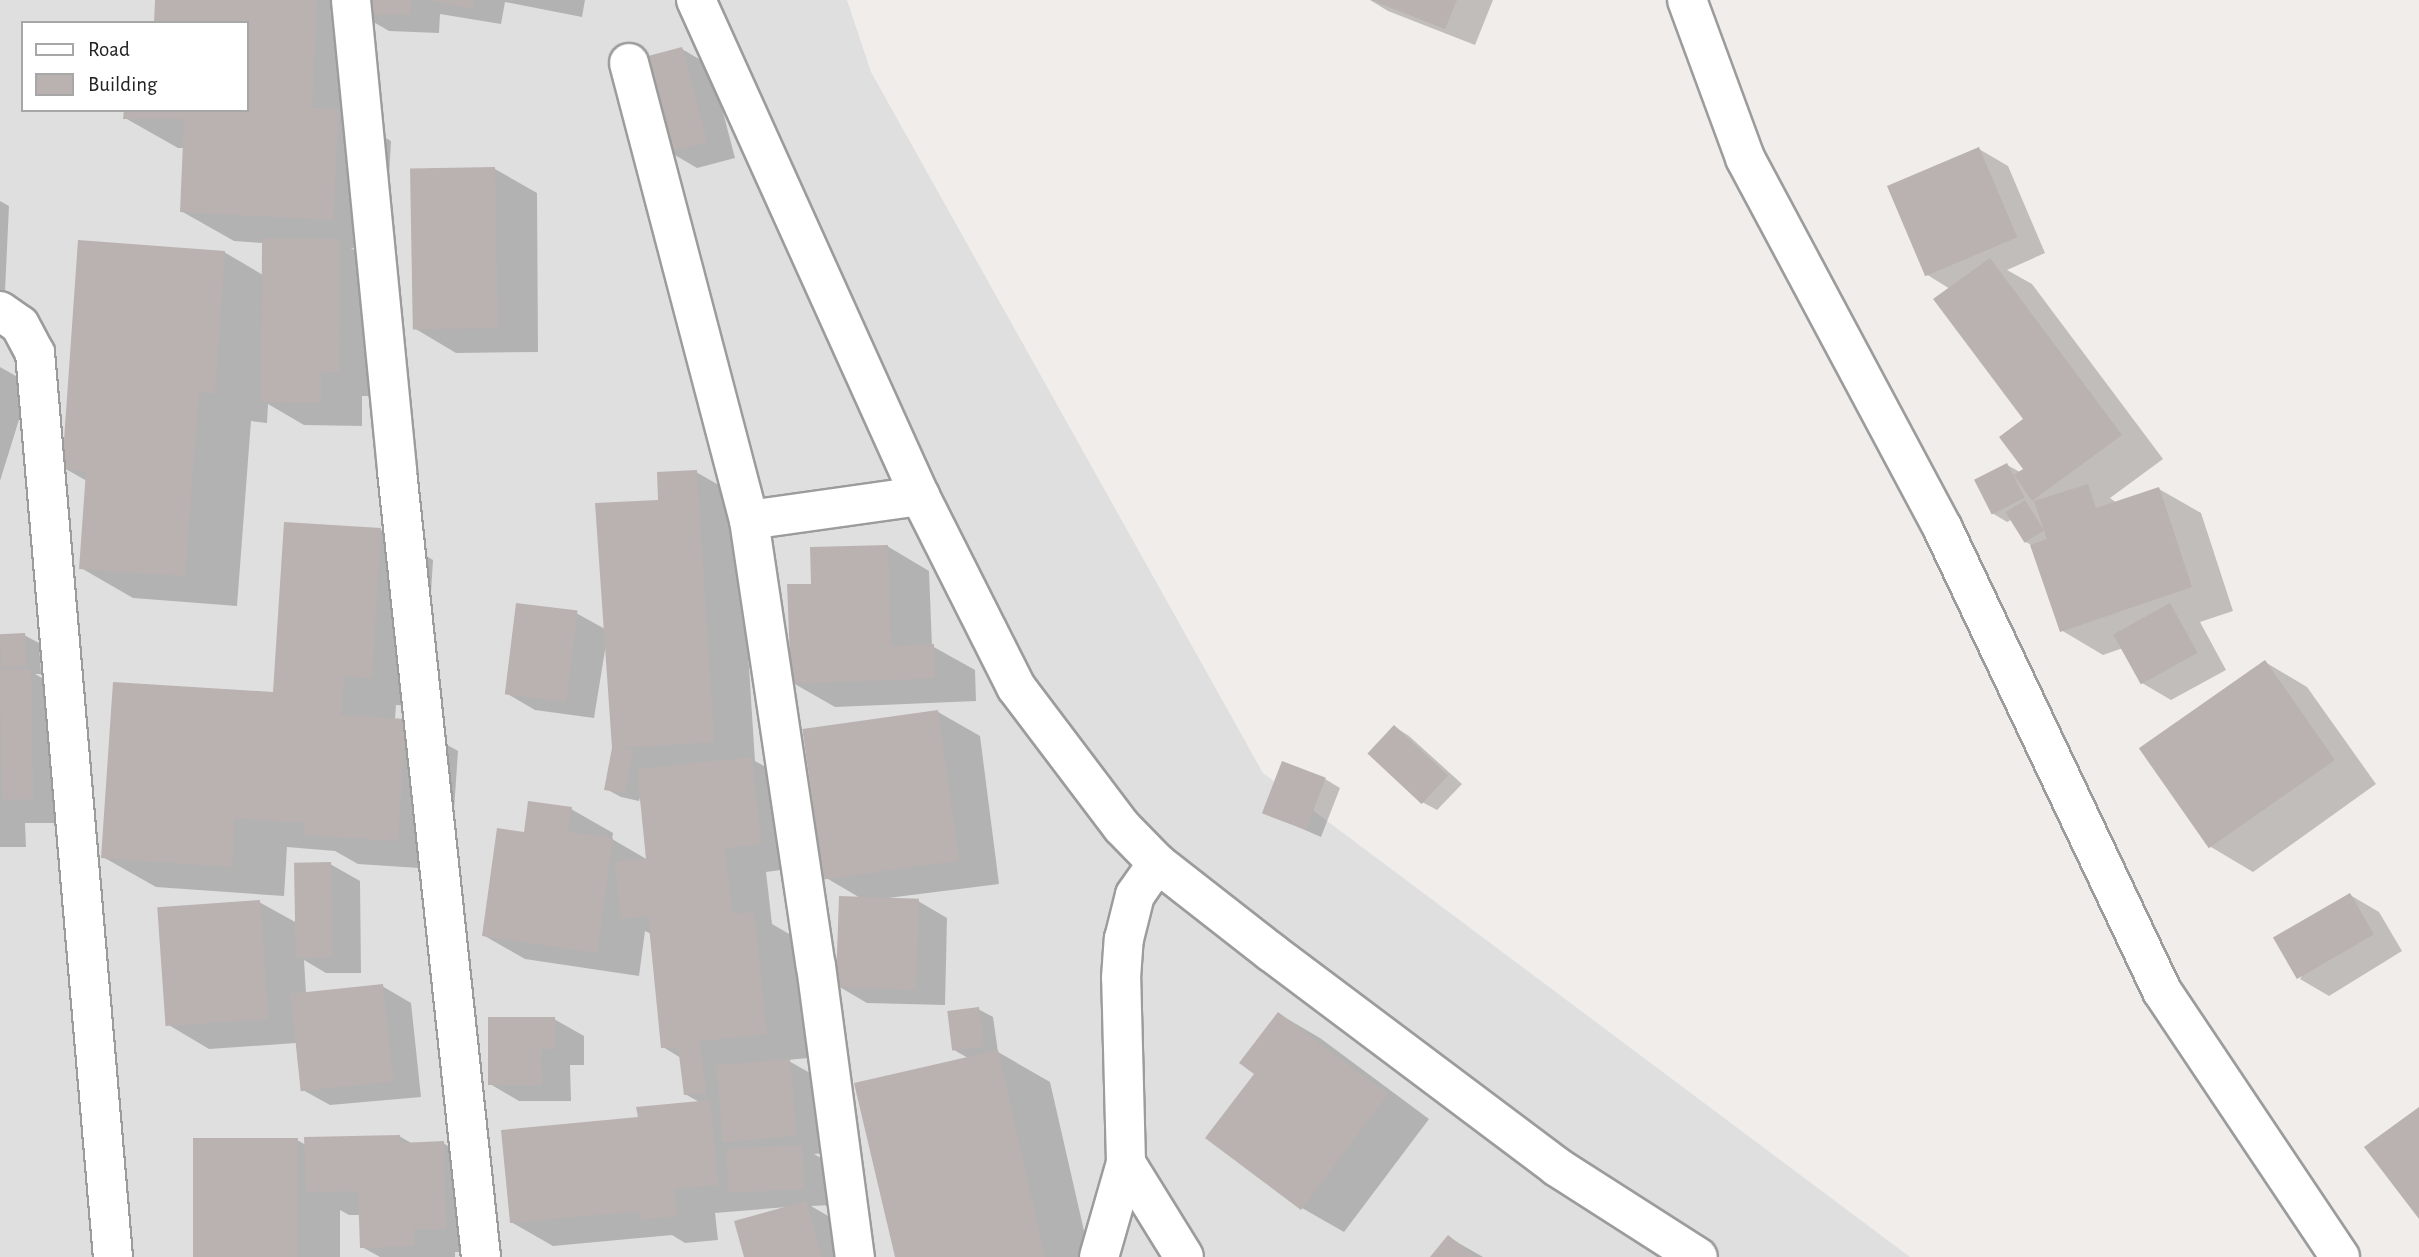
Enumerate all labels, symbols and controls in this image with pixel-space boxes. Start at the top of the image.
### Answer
legend [21,21,248,112]
text: Road [88,39,130,60]
text: Building [88,74,157,95]

